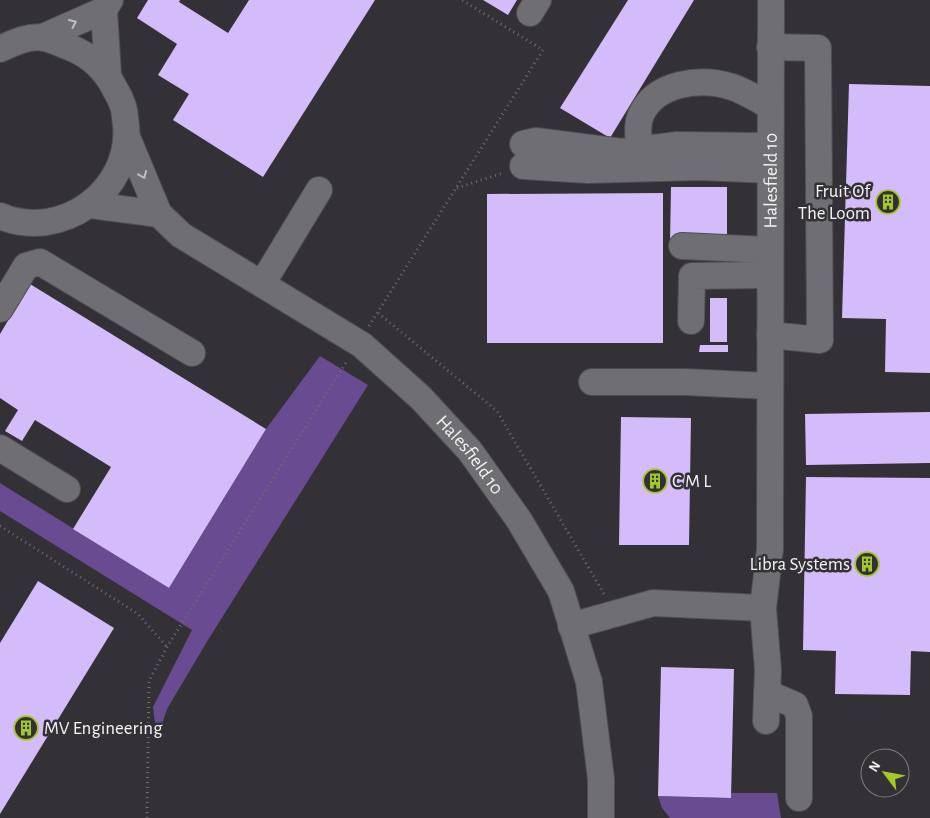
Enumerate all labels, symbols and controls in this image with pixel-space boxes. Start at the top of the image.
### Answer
one-way arrow [68,19,77,30]
street label: Halesfield 10 [761,133,780,228]
one-way arrow [138,171,148,179]
place label: Fruit Of The Loom [798,182,871,223]
building icon: Fruit Of The Loom [875,189,901,215]
street label: Halesfield 10 [433,412,507,498]
building icon: C M L [642,468,668,494]
place label: C M L [672,472,711,491]
building icon: Libra Systems [854,551,880,577]
place label: Libra Systems [750,555,850,574]
building icon: MV Engineering [13,715,39,741]
place label: MV Engineering [44,719,163,738]
north arrow [860,748,910,798]
text: N [866,759,883,774]

